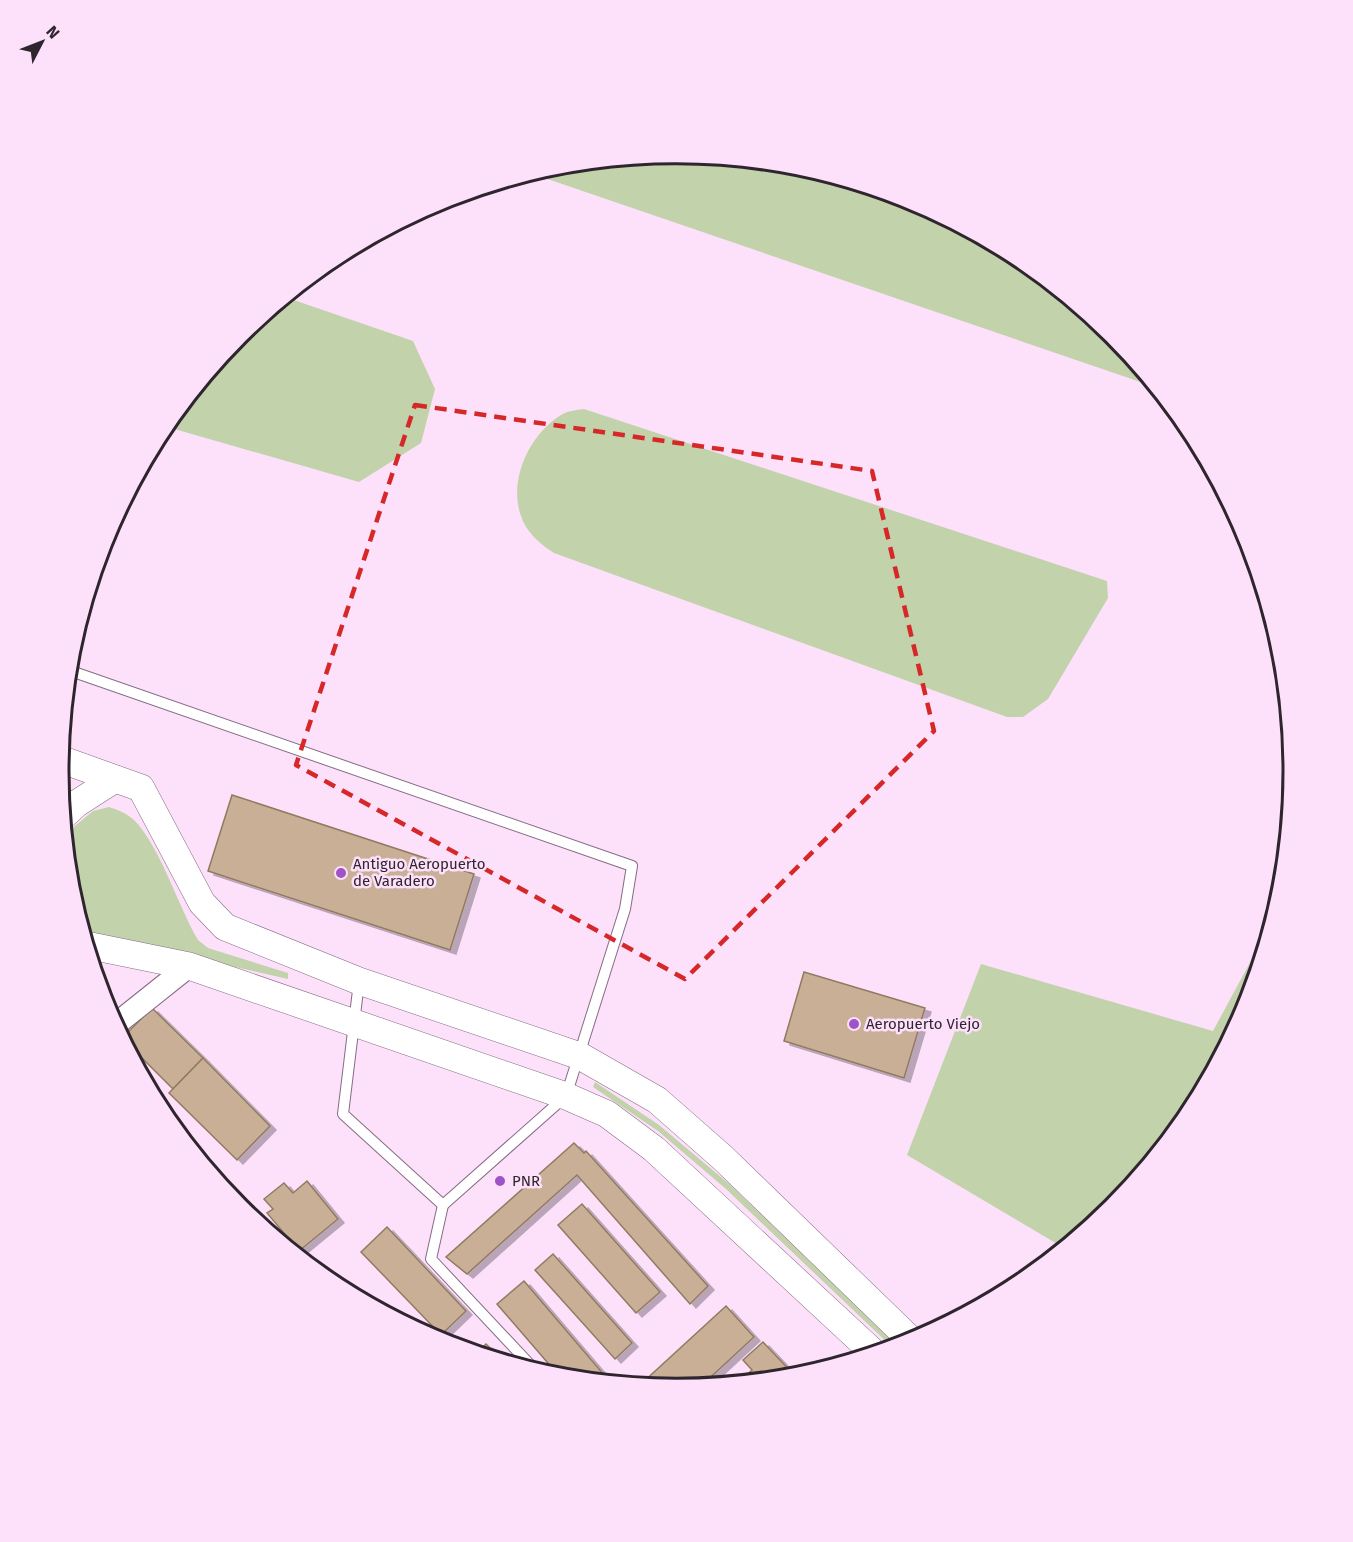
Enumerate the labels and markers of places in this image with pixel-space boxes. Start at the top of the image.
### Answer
place label: Antiguo Aeropuerto de Varadero [353,855,486,890]
marker: Antiguo Aeropuerto de Varadero [334,866,348,880]
place label: Aeropuerto Viejo [866,1015,980,1033]
marker: Aeropuerto Viejo [847,1017,861,1031]
place label: PNR [512,1172,540,1190]
marker: PNR [493,1174,507,1188]

